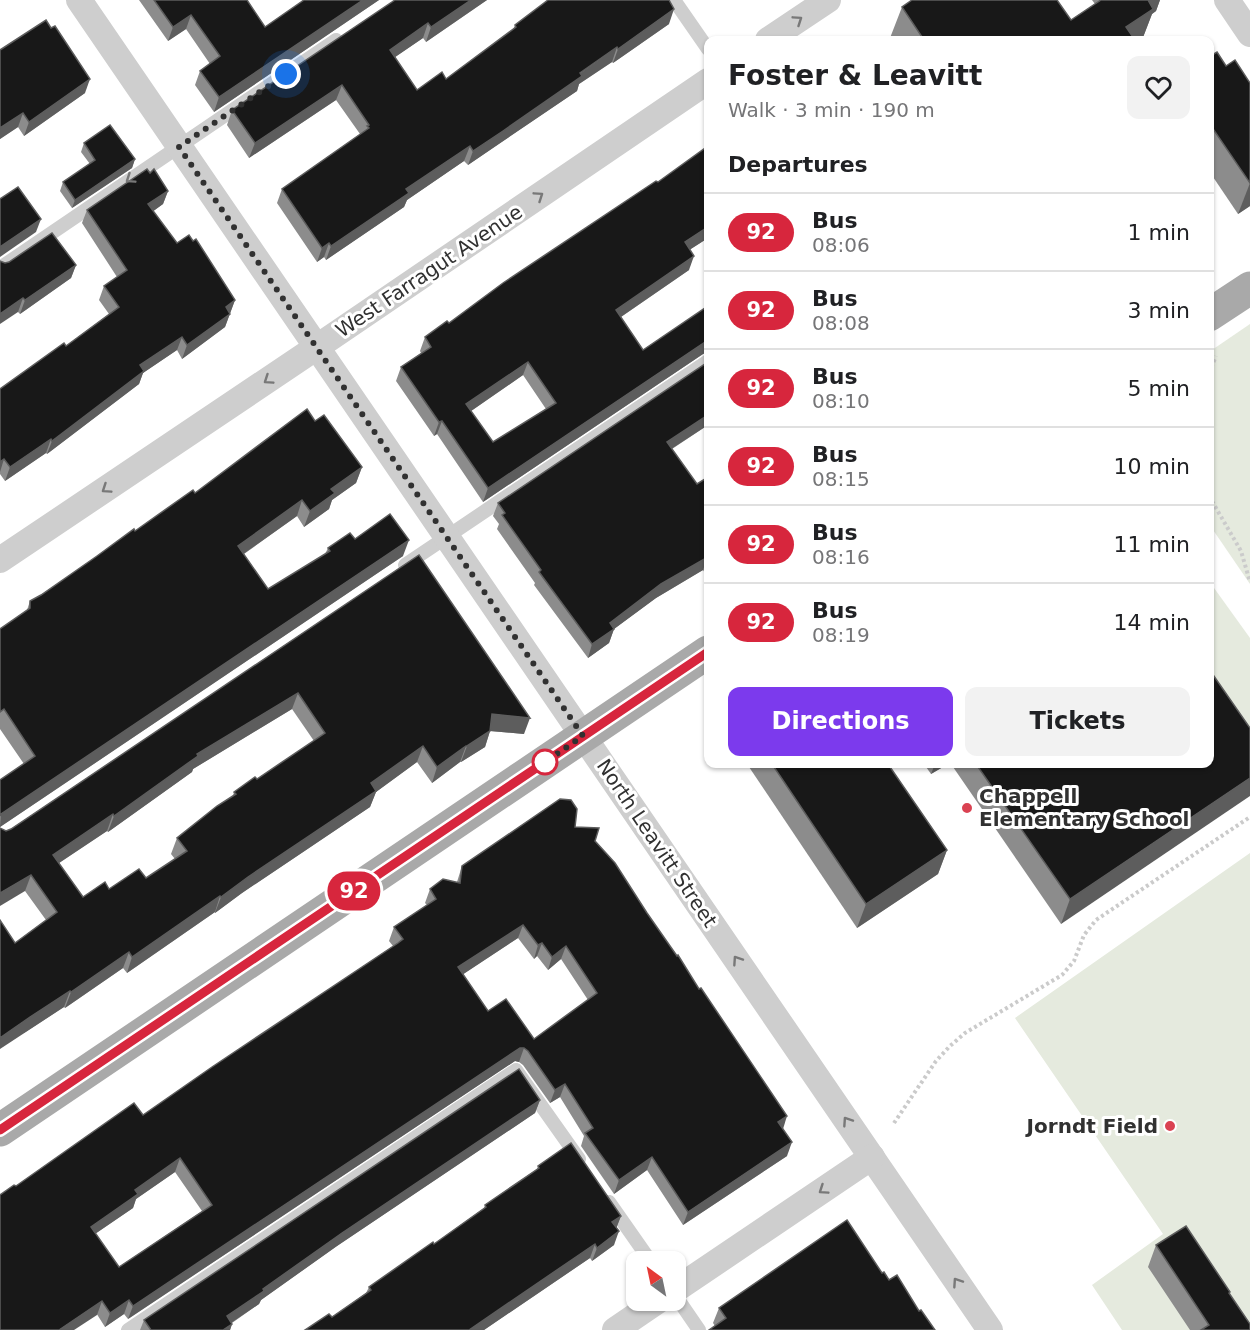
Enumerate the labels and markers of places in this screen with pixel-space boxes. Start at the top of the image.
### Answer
unlabelled marker [532,749,558,775]
place label: Chappell Elementary School [979,784,1189,831]
marker: Chappell Elementary School [960,801,974,815]
place label: Jorndt Field [1025,1114,1158,1138]
marker: Jorndt Field [1163,1119,1177,1133]

